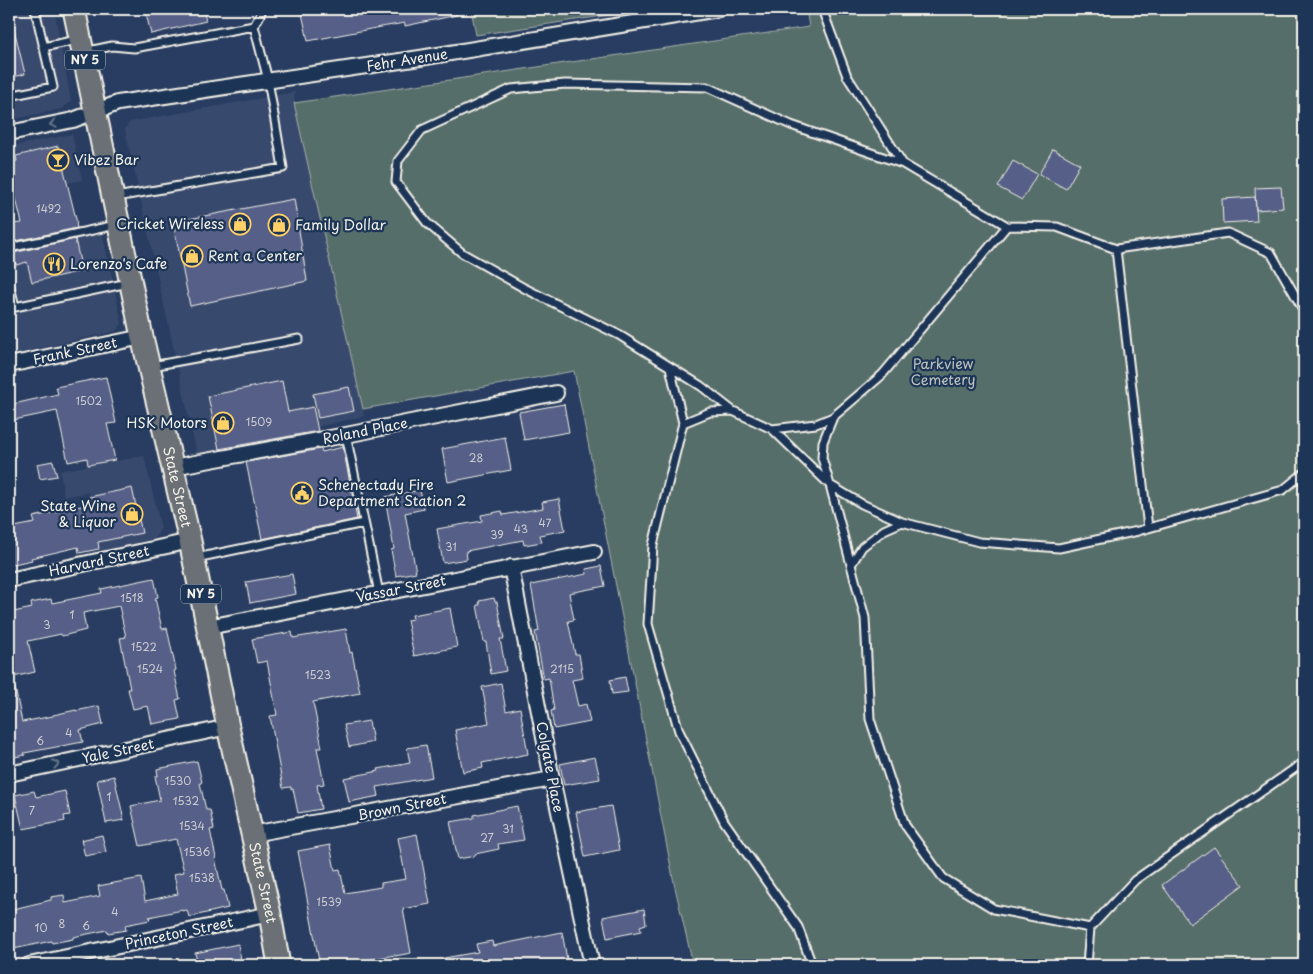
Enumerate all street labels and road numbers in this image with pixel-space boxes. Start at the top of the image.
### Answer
street label: Fehr Avenue [365,43,449,76]
road number: NY 5 [65,50,105,70]
street label: Frank Street [31,331,119,370]
street label: Roland Place [321,412,409,449]
street label: State Street [158,444,198,530]
street label: Harvard Street [47,540,151,581]
street label: Vassar Street [354,569,448,608]
road number: NY 5 [181,584,221,604]
street label: Colgate Place [531,720,570,814]
street label: Yale Street [80,733,156,768]
street label: Brown Street [356,788,448,825]
street label: State Street [244,840,282,925]
street label: Princeton Street [123,911,235,954]

